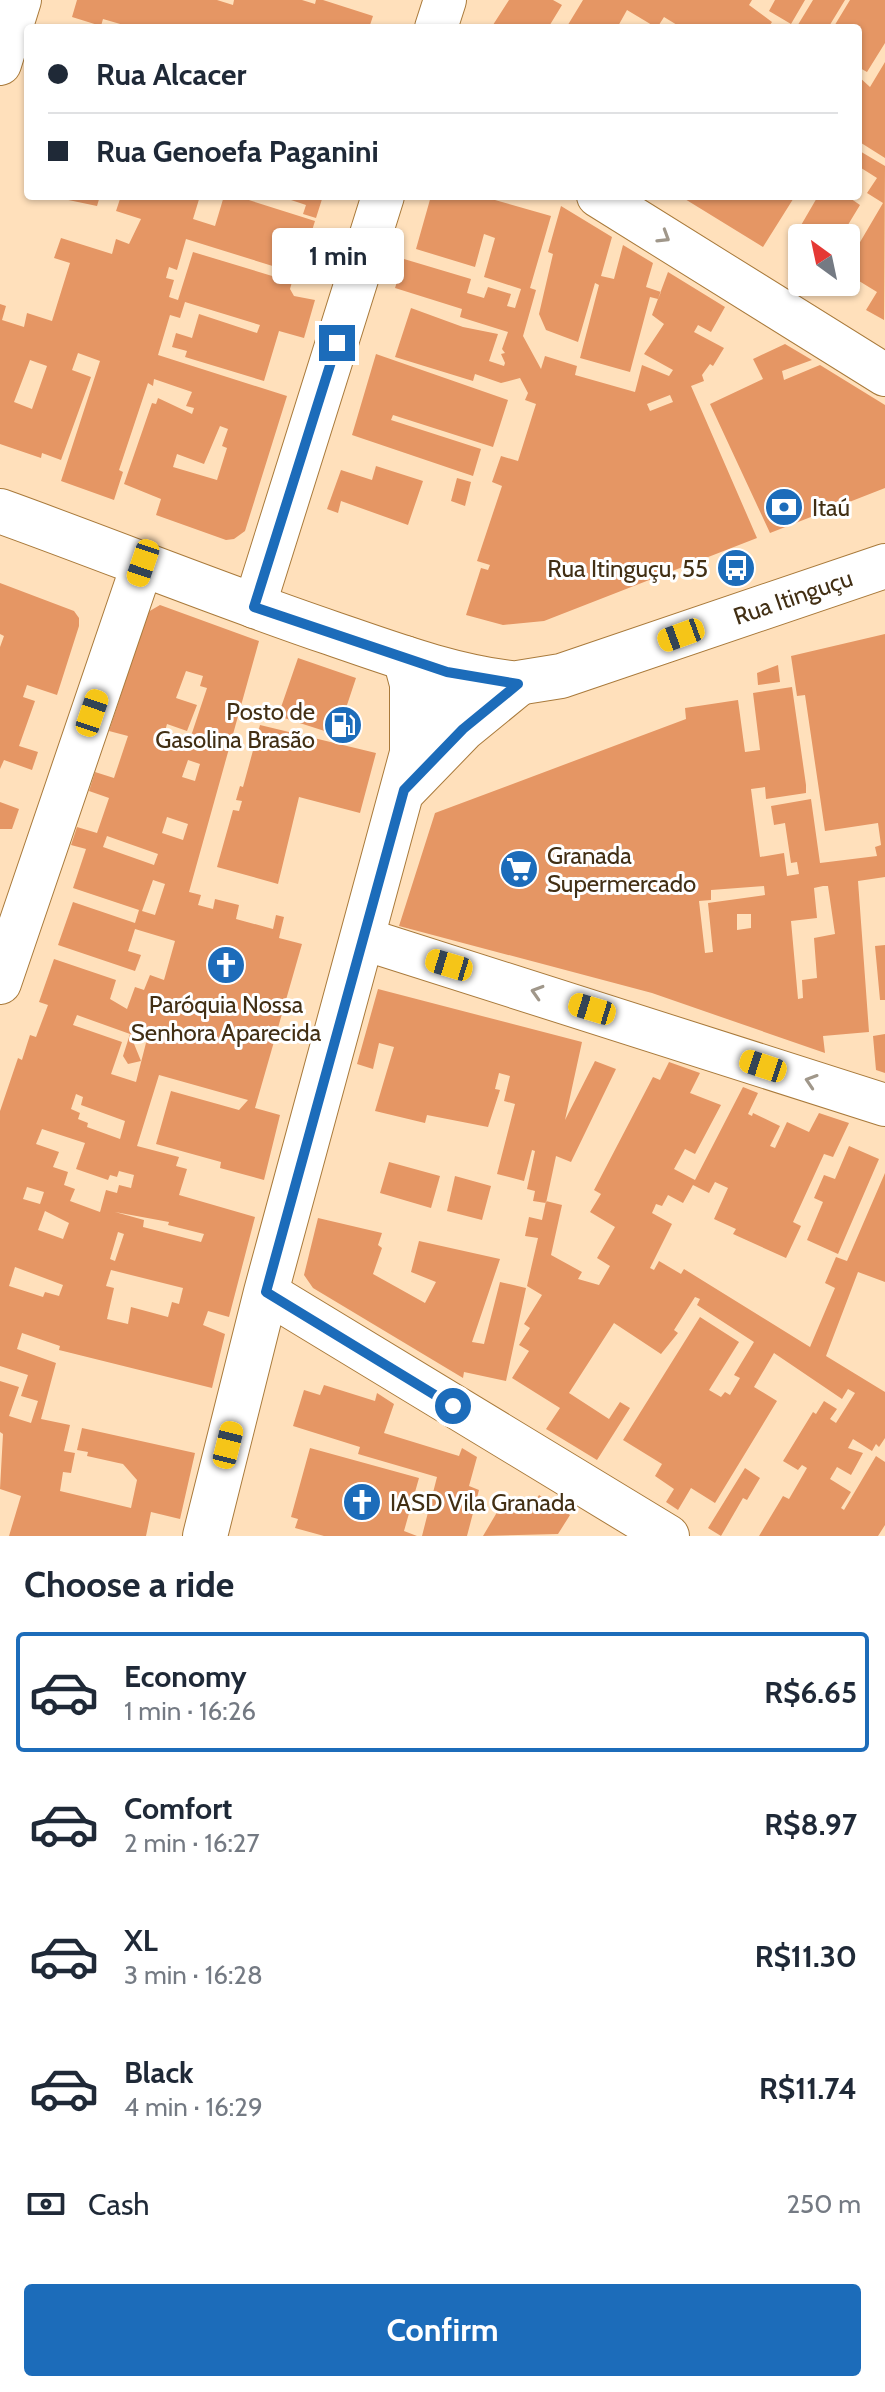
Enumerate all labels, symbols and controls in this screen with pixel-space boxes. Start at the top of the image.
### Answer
text: Rua Alcacer [96,56,246,93]
text: Rua Genoefa Paganini [96,133,379,170]
north arrow [788,224,860,296]
map controls [788,224,860,296]
callout: 1 min [271,227,403,283]
one-way arrow [655,228,670,243]
text: 1 min [309,240,367,272]
route end [319,325,355,361]
bank icon: Itaú [763,486,805,528]
place label: Itaú [812,493,850,522]
car [124,536,162,590]
bus stop icon: Rua Itinguçu, 55 [715,547,757,589]
place label: Rua Itinguçu, 55 [547,554,708,583]
street label: Rua Itinguçu [730,563,856,631]
car [654,616,708,654]
car [73,686,111,740]
place label: Posto de Gasolina Brasão [155,697,315,754]
fuel station icon: Posto de Gasolina Brasão [322,704,364,746]
place label: Granada Supermercado [547,841,696,898]
supermarket icon: Granada Supermercado [498,848,540,890]
church icon: Paróquia Nossa Senhora Aparecida [205,944,247,986]
car [423,947,475,983]
one-way arrow [531,985,544,1001]
place label: Paróquia Nossa Senhora Aparecida [131,990,322,1047]
car [566,991,618,1027]
car [736,1047,790,1085]
one-way arrow [804,1075,818,1091]
route start [435,1388,471,1424]
car [211,1419,245,1471]
church icon: IASD Vila Granada [341,1481,383,1523]
place label: IASD Vila Granada [390,1488,576,1517]
text: Choose a ride [24,1562,234,1606]
icon: car [28,1656,100,1728]
text: Economy [124,1658,247,1695]
text: R$6.65 [764,1674,857,1711]
text: 1 min · 16:26 [124,1695,256,1727]
icon: car [28,1788,100,1860]
text: Comfort [124,1790,232,1827]
text: R$8.97 [764,1806,857,1843]
text: 2 min · 16:27 [124,1827,260,1859]
icon: car [28,1920,100,1992]
text: XL [124,1922,158,1959]
text: R$11.30 [755,1938,857,1975]
text: 3 min · 16:28 [124,1959,263,1991]
icon: car [28,2052,100,2124]
text: Black [124,2054,194,2091]
text: R$11.74 [759,2070,857,2107]
text: 4 min · 16:29 [124,2091,263,2123]
icon: cash [24,2182,68,2226]
text: Cash [88,2186,150,2223]
text: 250 m [787,2188,861,2220]
button: Confirm [24,2284,861,2376]

